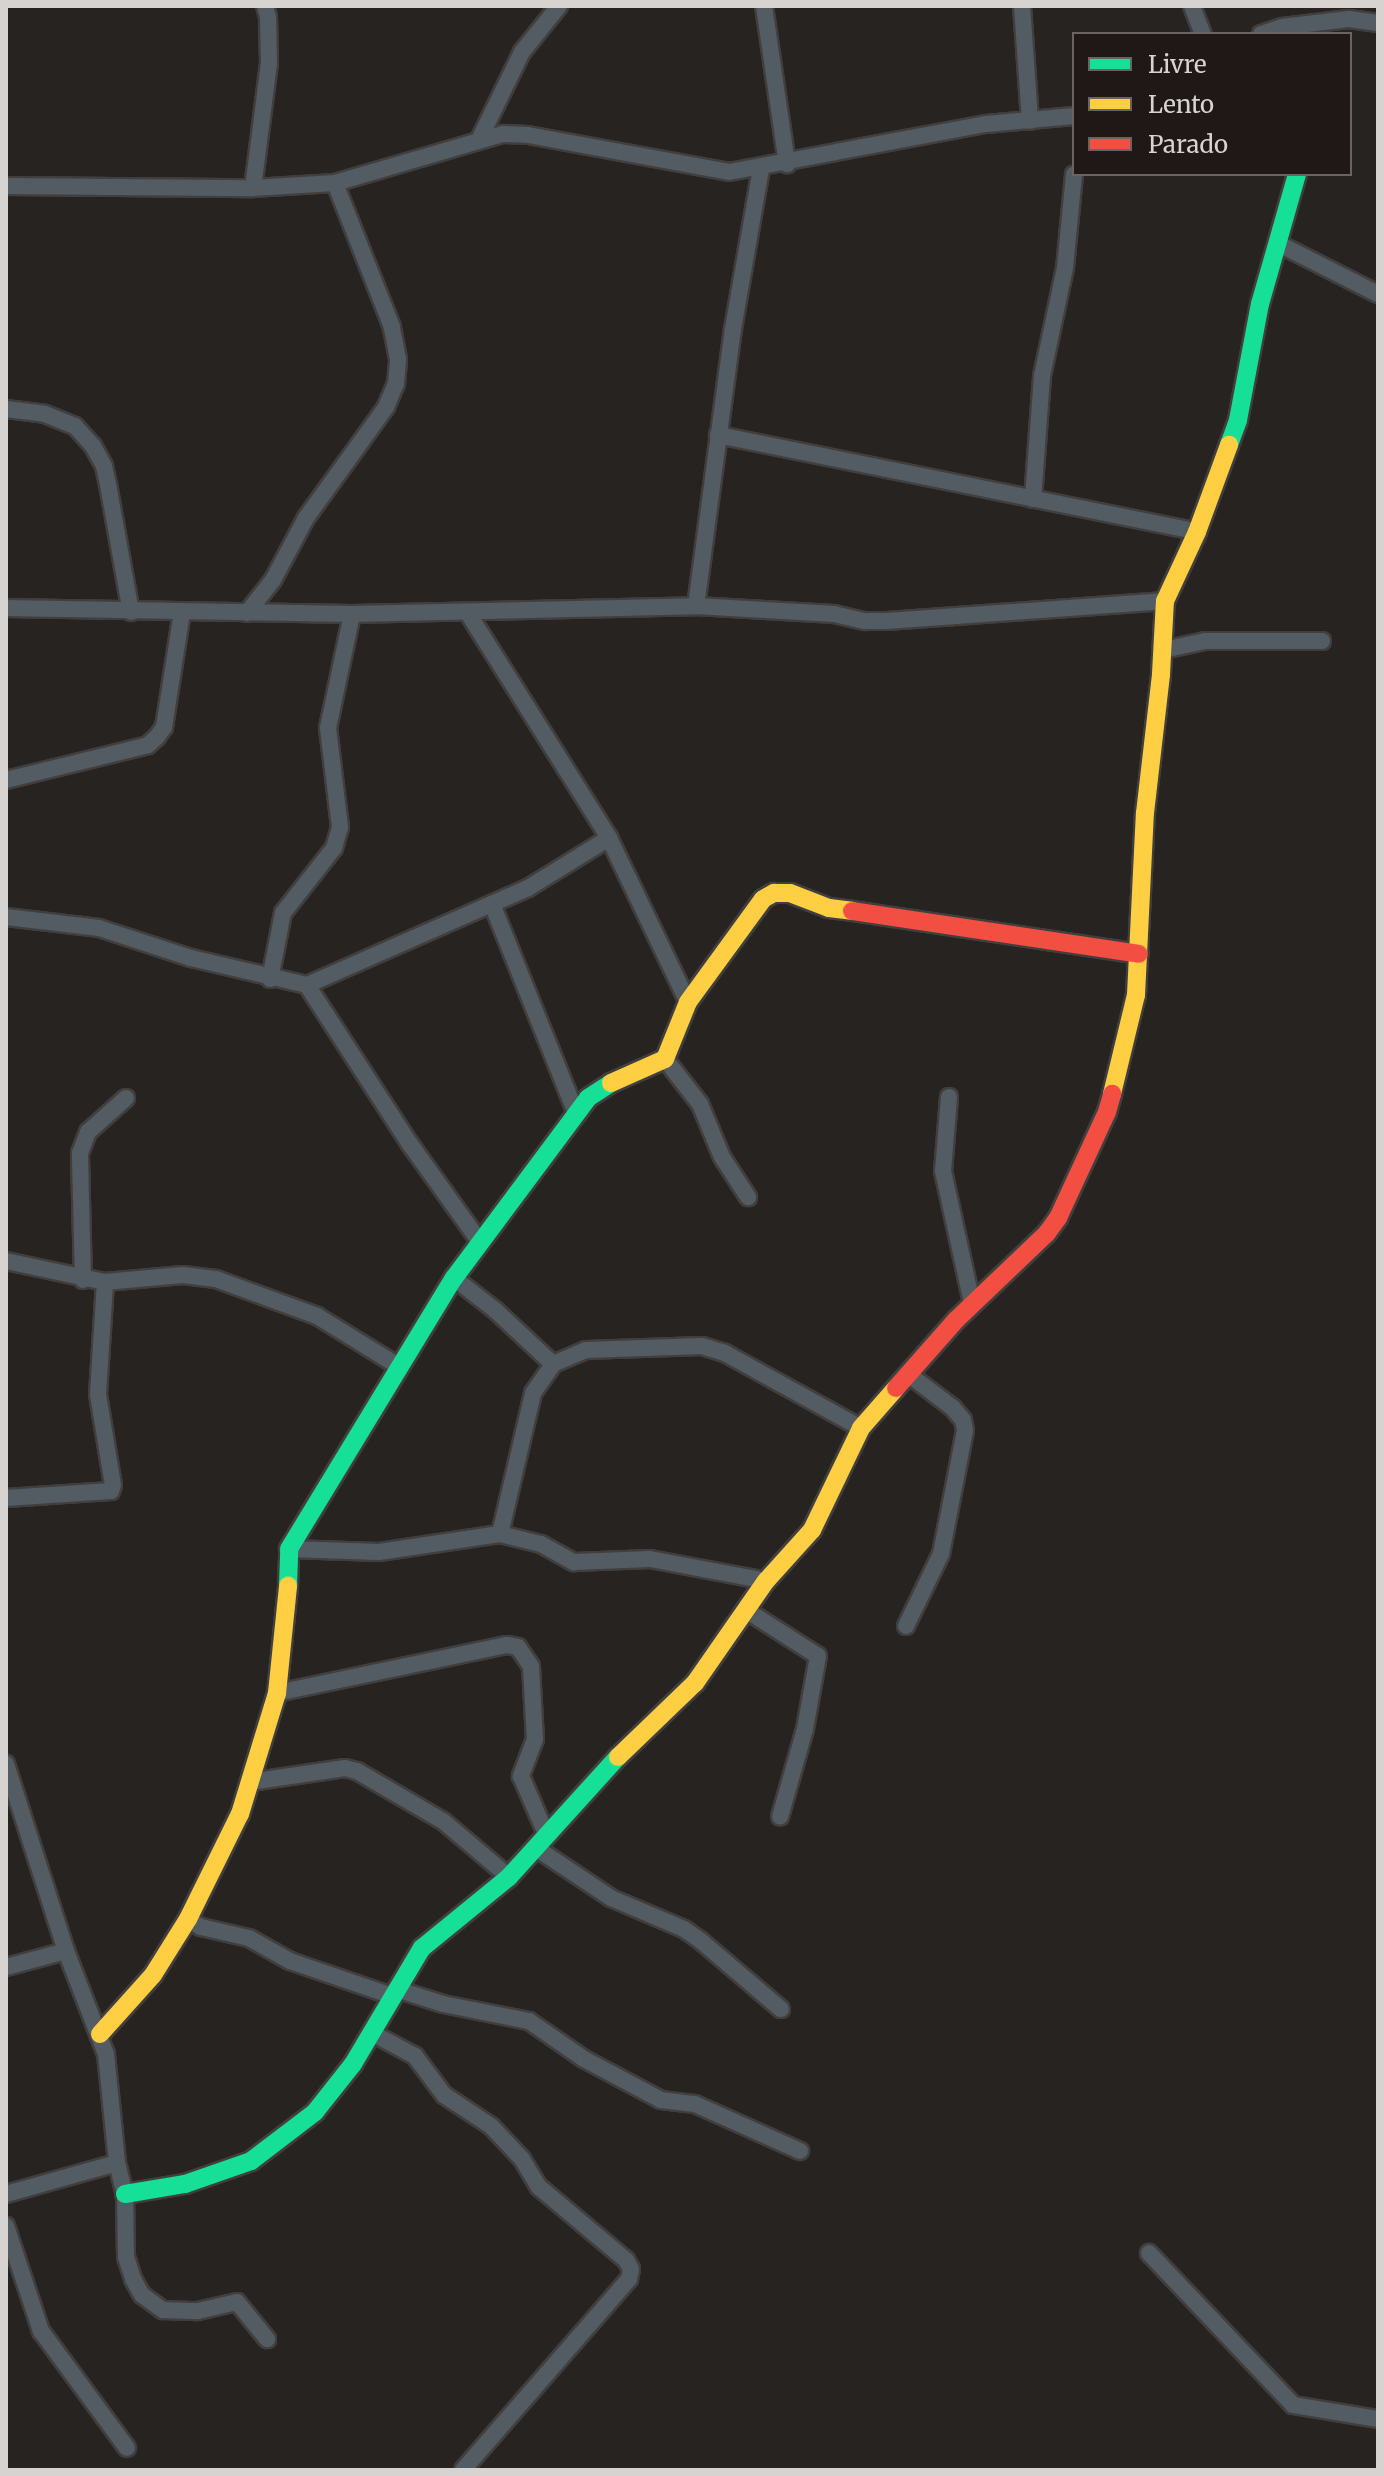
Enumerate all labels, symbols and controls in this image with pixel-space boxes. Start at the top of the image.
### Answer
legend [1072,32,1352,176]
text: Livre [1148,49,1207,80]
text: Lento [1148,89,1214,120]
text: Parado [1148,129,1228,160]

